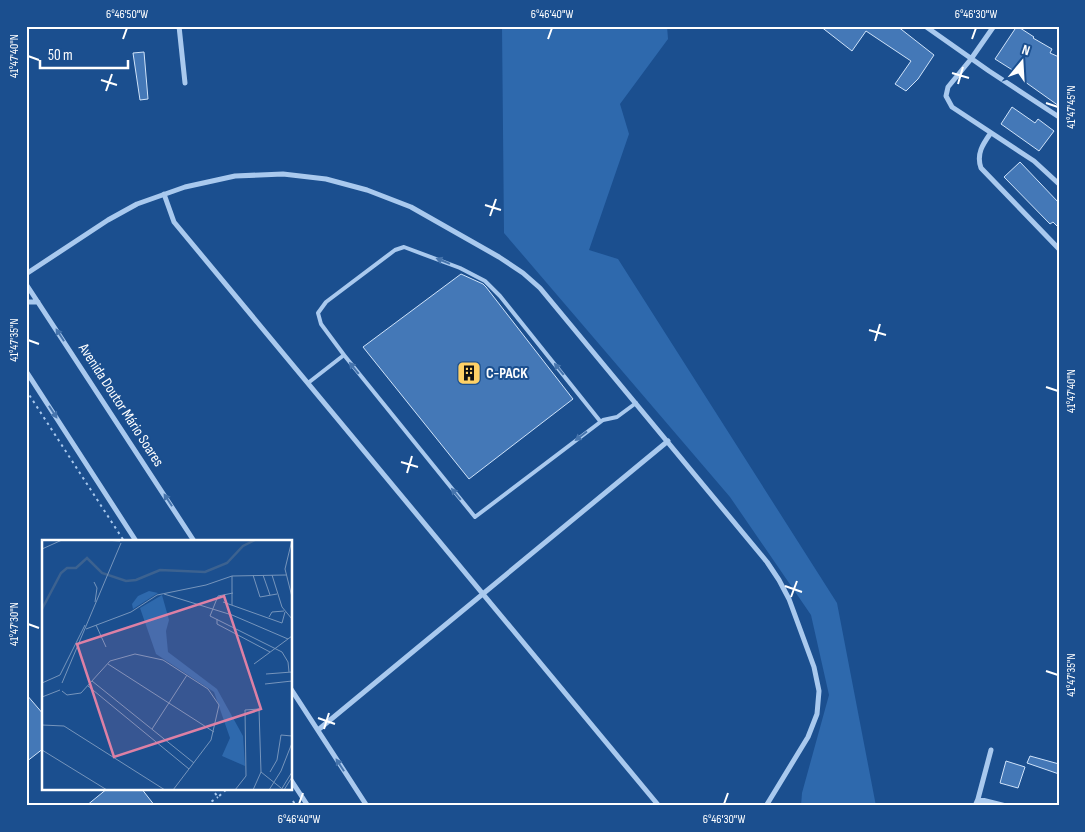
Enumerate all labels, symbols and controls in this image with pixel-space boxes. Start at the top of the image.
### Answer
text: 6°46'50"W [106,7,148,22]
text: 6°46'40"W [531,7,573,22]
text: 6°46'30"W [955,7,997,22]
text: 41°47'40"N [7,34,22,78]
scale bar [40,38,128,70]
north arrow [998,38,1048,88]
text: N [1020,41,1032,59]
text: 50 m [48,46,73,65]
text: 41°47'45"N [1064,85,1079,129]
one-way arrow [435,257,450,264]
text: 41°47'35"N [7,318,22,362]
one-way arrow [55,328,64,341]
street label: Avenida Doutor Mário Soares [74,339,168,470]
building icon: C-PACK [456,360,482,386]
one-way arrow [349,361,360,374]
one-way arrow [554,363,565,376]
place label: C-PACK [486,364,528,383]
text: 41°47'40"N [1064,369,1079,413]
one-way arrow [48,405,58,418]
one-way arrow [575,431,588,442]
one-way arrow [451,488,462,501]
one-way arrow [163,493,172,507]
inset map [42,540,292,790]
text: 41°47'30"N [7,602,22,646]
text: 41°47'35"N [1064,653,1079,697]
one-way arrow [336,758,345,771]
text: 6°46'40"W [278,812,320,827]
text: 6°46'30"W [703,812,745,827]

